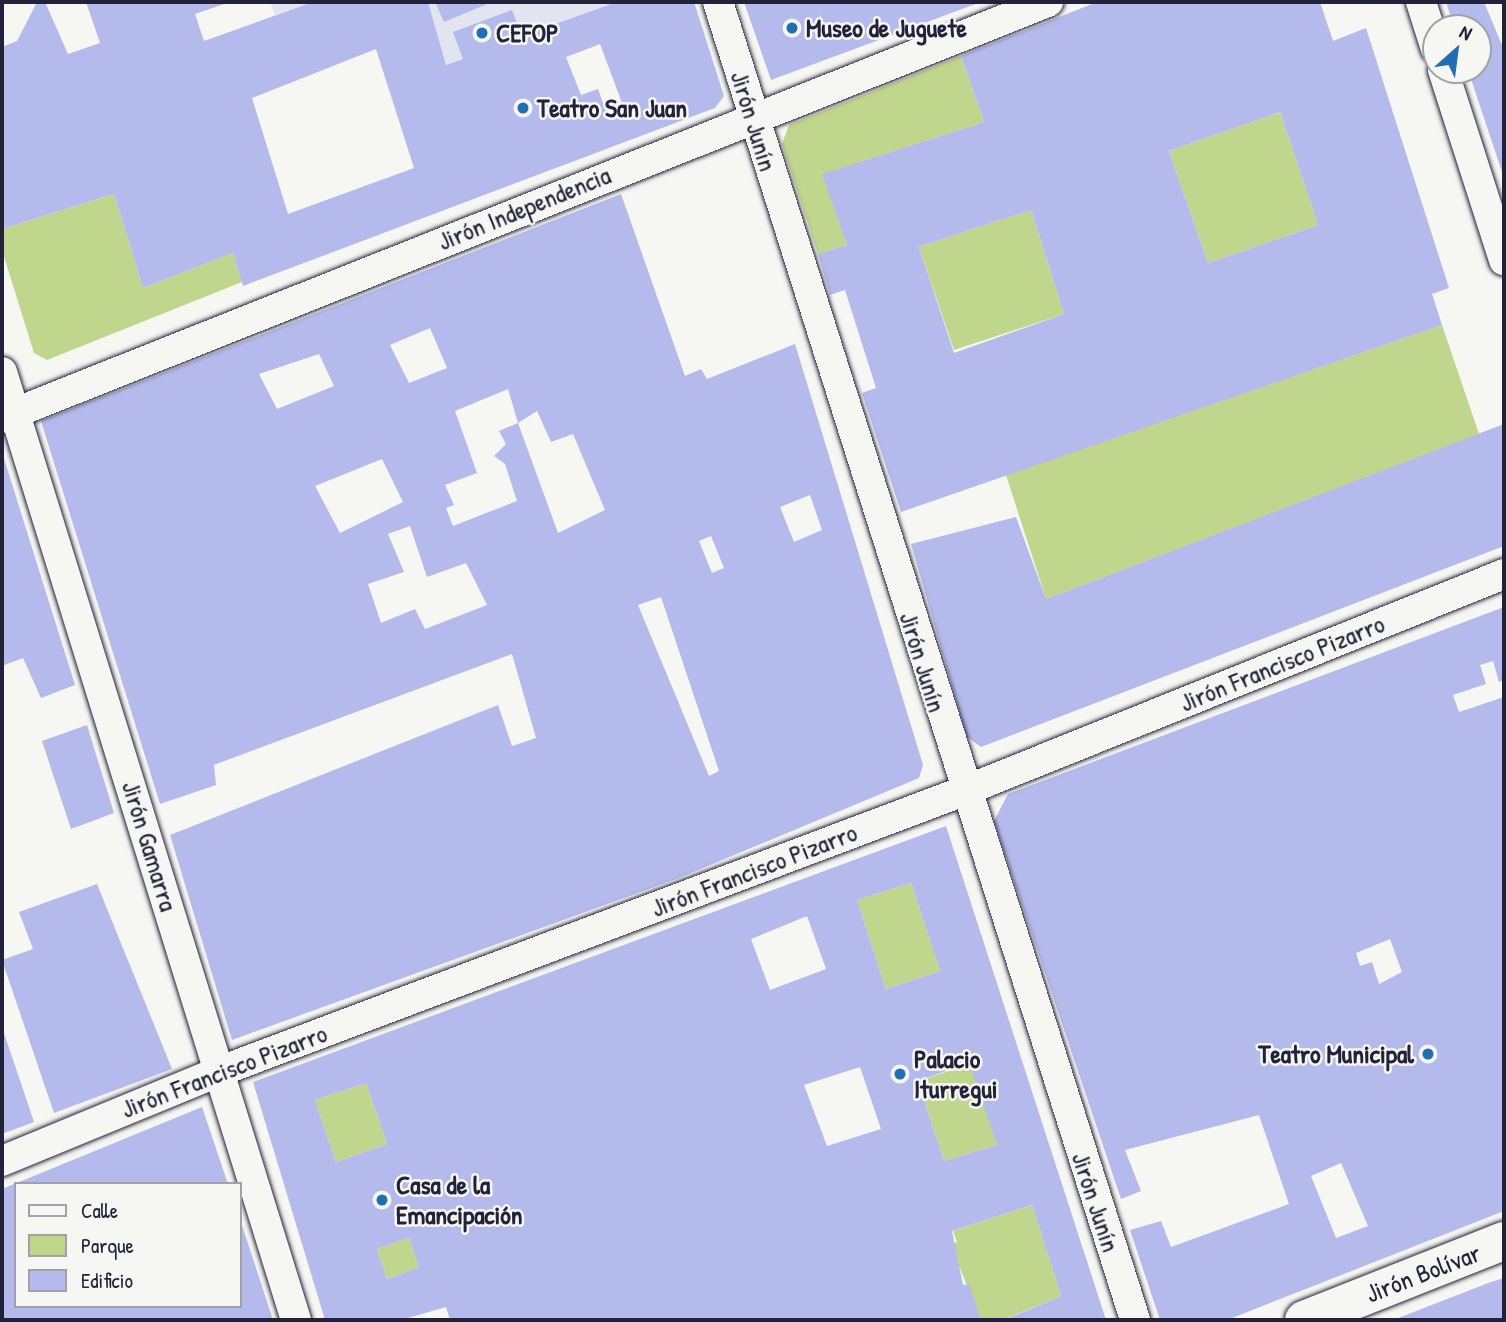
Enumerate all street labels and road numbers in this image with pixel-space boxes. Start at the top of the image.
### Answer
street label: Jirón Junín [724,67,784,175]
street label: Jirón Independencia [433,159,615,257]
street label: Jirón Junín [893,608,953,716]
street label: Jirón Francisco Pizarro [1175,608,1389,718]
street label: Jirón Gamarra [115,777,185,915]
street label: Jirón Francisco Pizarro [647,816,861,924]
street label: Jirón Francisco Pizarro [117,1017,331,1125]
street label: Jirón Junín [1065,1148,1127,1256]
street label: Jirón Bolívar [1361,1237,1485,1309]

